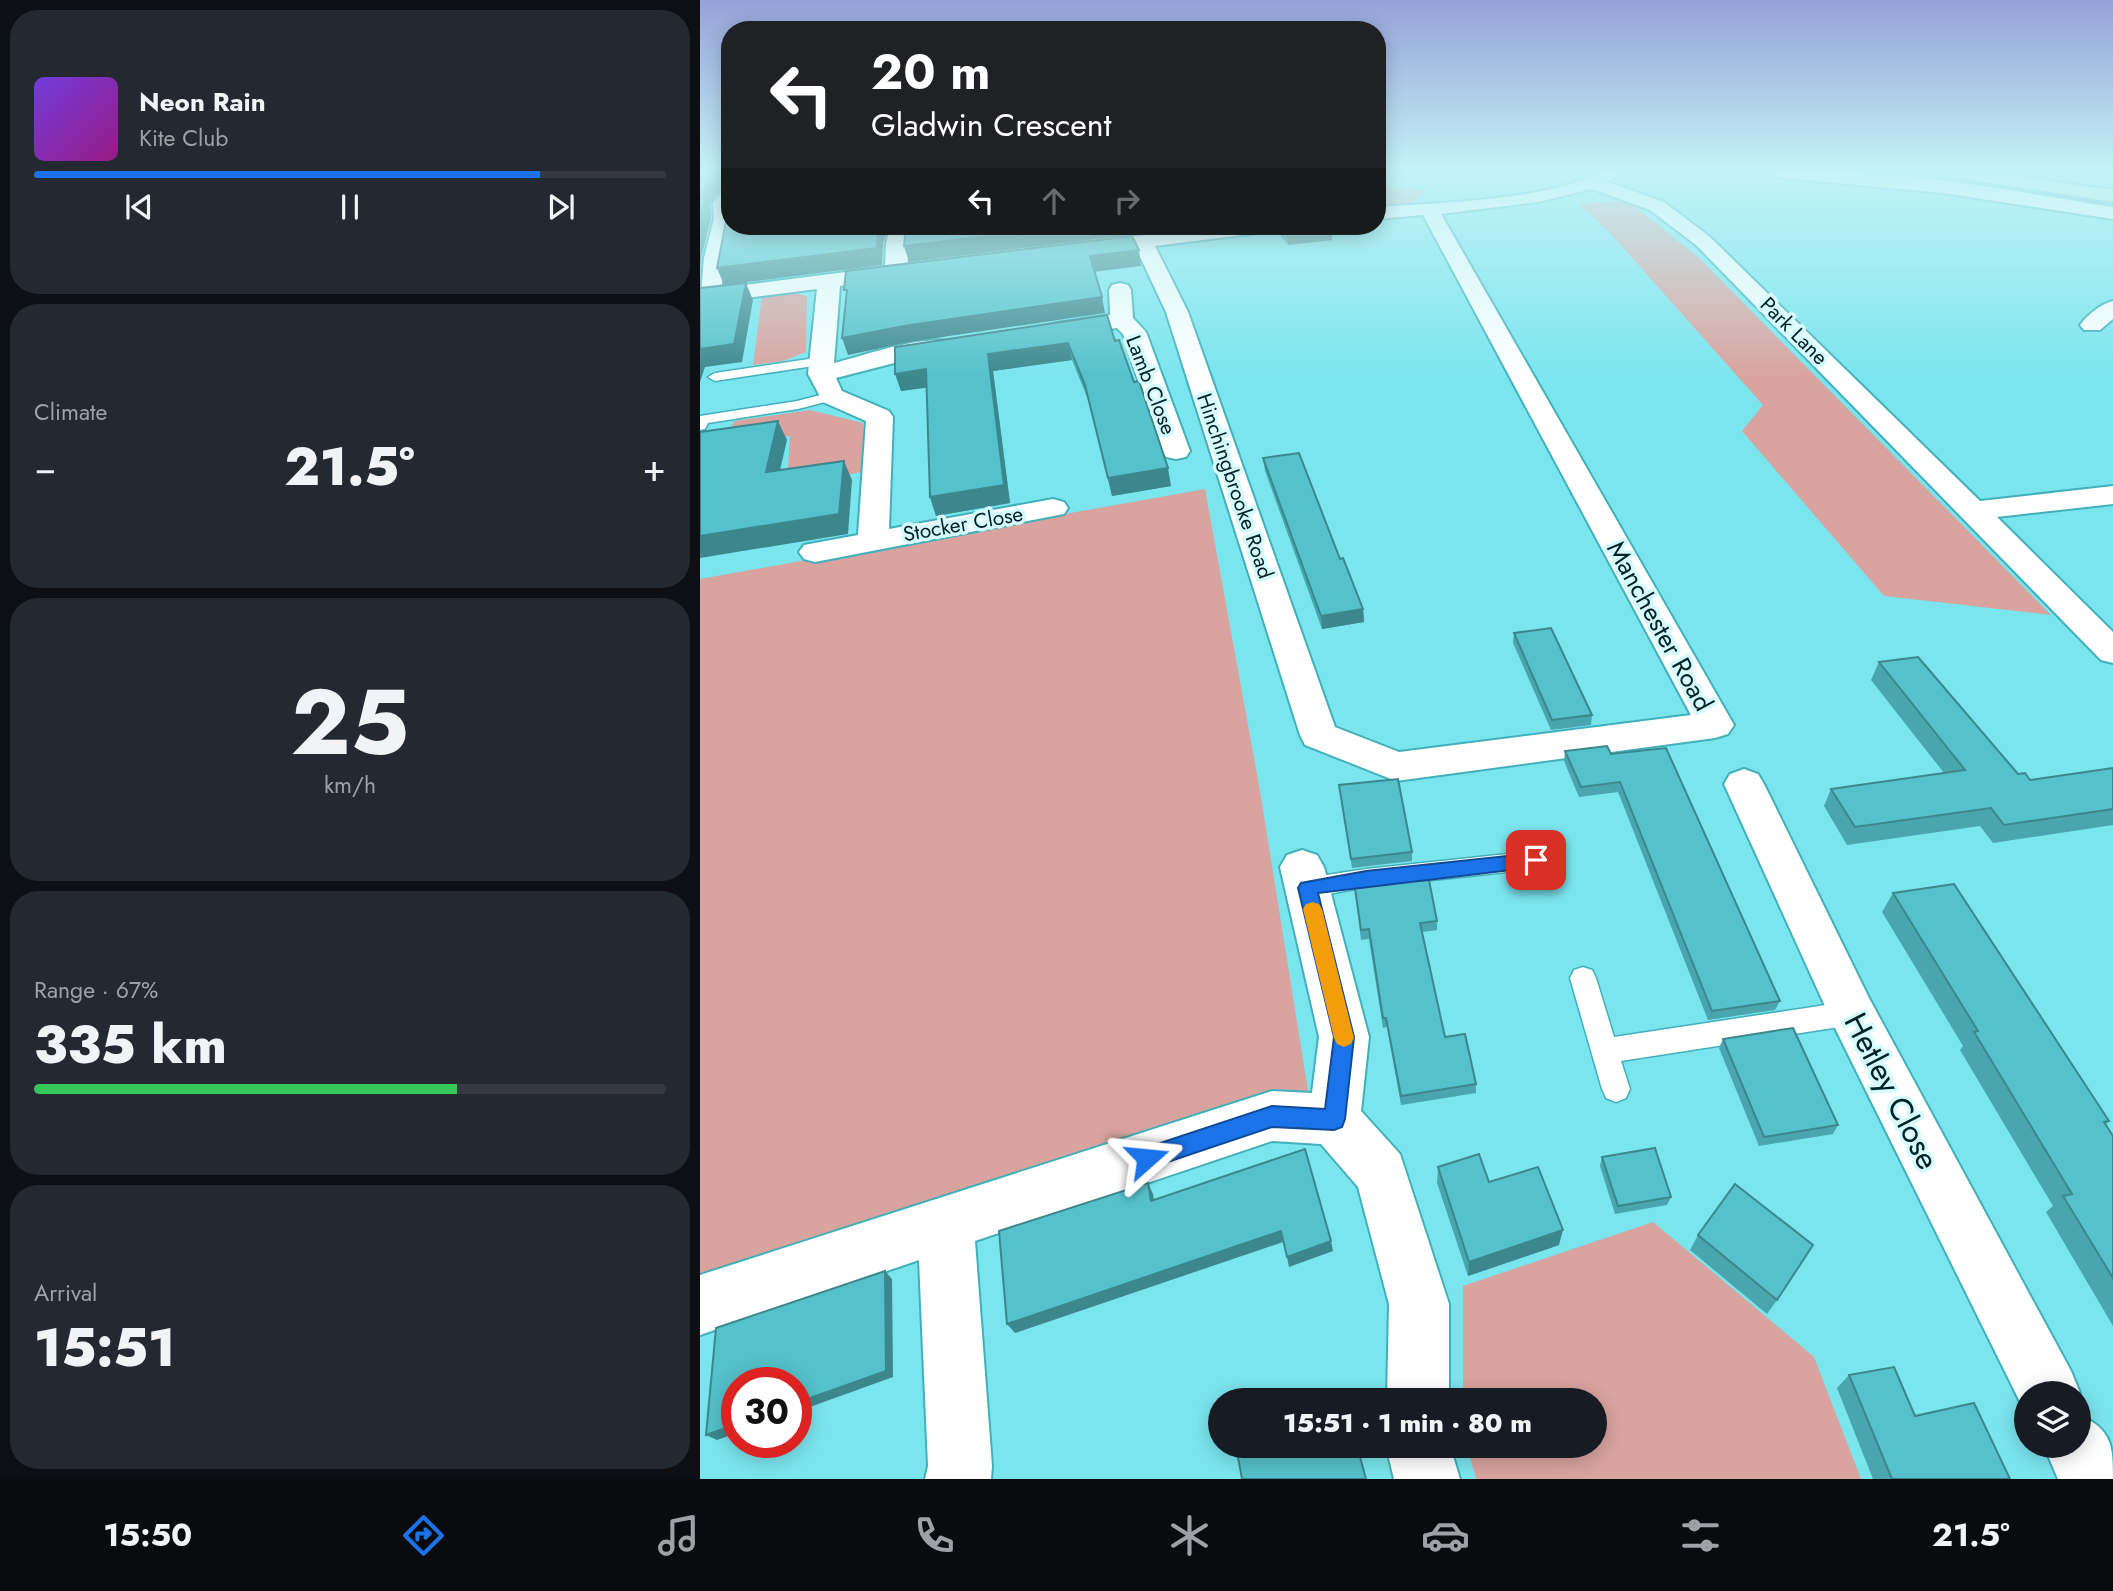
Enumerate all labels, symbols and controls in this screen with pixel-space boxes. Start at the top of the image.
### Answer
text: 20 m [871,37,990,107]
icon: left [756,49,847,140]
text: Neon Rain [139,83,266,121]
text: Gladwin Crescent [871,102,1111,148]
text: Kite Club [139,121,228,155]
icon: left [962,182,1000,220]
icon: ahead [1035,182,1073,220]
icon: right [1108,182,1146,220]
icon: previous [120,188,158,226]
icon: pause [331,188,369,226]
icon: next [542,188,580,226]
street label: Park Lane [1753,290,1835,372]
street label: Lamb Close [1118,331,1184,439]
street label: Hinchingbrooke Road [1189,389,1281,583]
text: Climate [34,395,107,429]
text: 21.5° [284,429,415,505]
text: − [34,440,56,495]
text: + [643,440,666,495]
street label: Stocker Close [901,499,1025,549]
street label: Manchester Road [1597,534,1723,718]
text: 25 [291,657,409,788]
text: km/h [324,768,376,802]
pin [1506,830,1566,890]
icon: arrive [1517,841,1555,879]
text: Range · 67% [34,973,158,1007]
street label: Hetley Close [1833,1005,1951,1177]
text: 335 km [34,1007,227,1083]
position arrow [1110,1121,1184,1195]
text: Arrival [34,1276,97,1310]
text: 15:51 [34,1310,176,1386]
speed limit sign: 30 [721,1367,812,1458]
map controls [2014,1381,2091,1458]
button: layers [2014,1381,2091,1458]
text: 15:51 · 1 min · 80 m [1283,1404,1532,1442]
icon: directions [399,1511,448,1560]
icon: music [654,1511,703,1560]
icon: phone [910,1511,959,1560]
icon: climate [1165,1511,1214,1560]
icon: car [1421,1511,1470,1560]
icon: filters [1676,1511,1725,1560]
text: 15:50 [103,1512,192,1558]
text: 21.5° [1932,1512,2010,1558]

